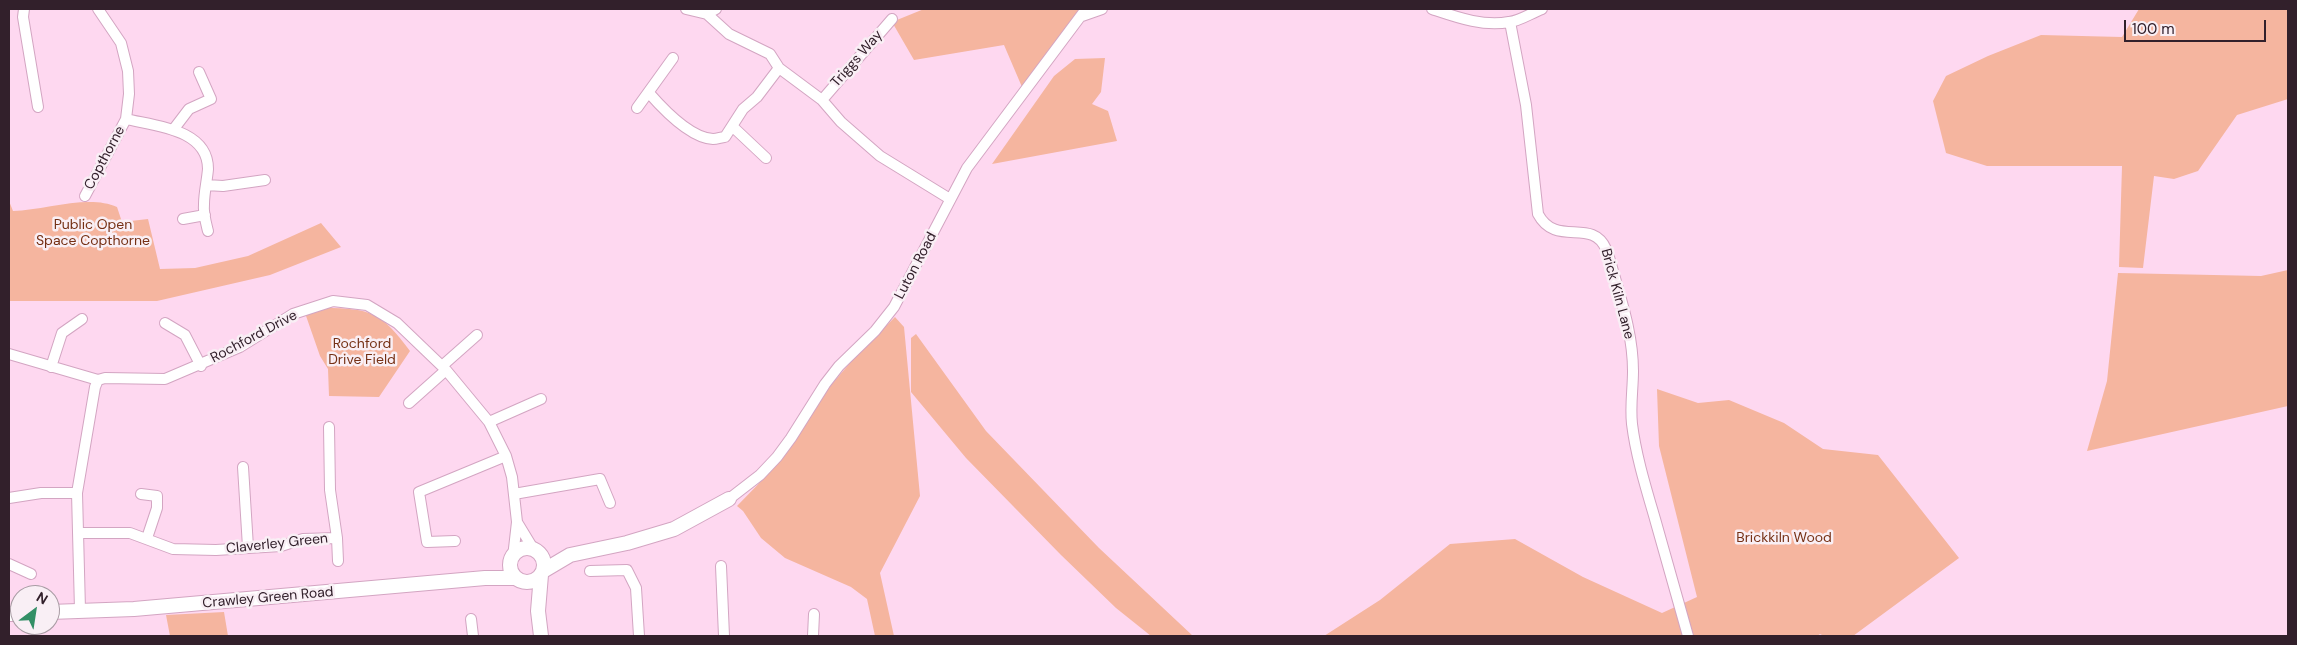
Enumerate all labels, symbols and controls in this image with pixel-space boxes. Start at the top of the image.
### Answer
scale bar [2127,10,2270,42]
text: 100 m [2132,19,2175,39]
street label: Triggs Way [828,27,886,91]
street label: Copthorne [81,123,129,193]
park label: Public Open Space Copthorne [36,217,150,250]
street label: Luton Road [891,230,941,302]
street label: Brick Kiln Lane [1597,247,1637,341]
street label: Rochford Drive [208,307,300,367]
park label: Rochford Drive Field [328,336,396,368]
street label: Claverley Green [225,530,329,558]
park label: Brickkiln Wood [1736,530,1832,546]
street label: Crawley Green Road [202,584,334,612]
north arrow [10,585,60,635]
text: N [33,588,51,608]

